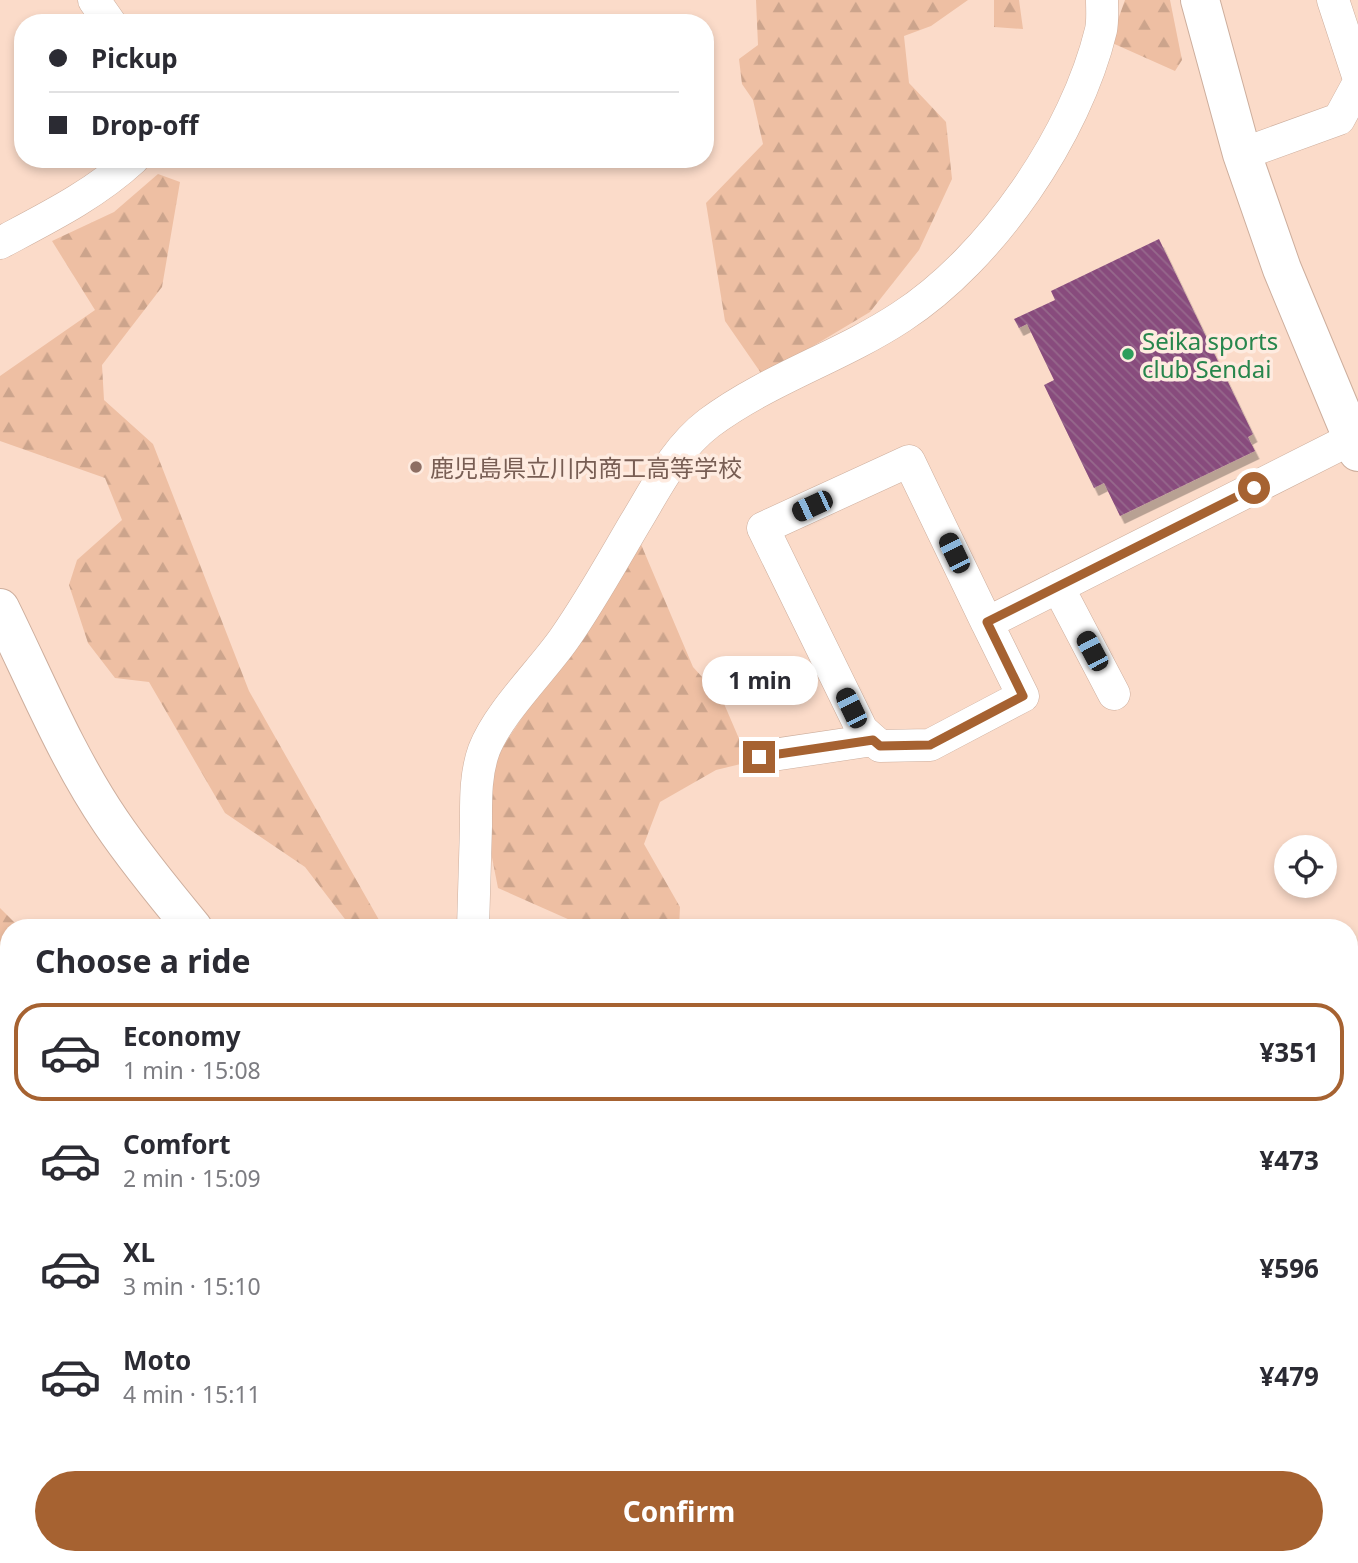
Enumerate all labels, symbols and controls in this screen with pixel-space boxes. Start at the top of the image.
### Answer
text: Pickup [91,40,178,76]
text: Drop-off [91,107,198,143]
place label: Seika sports club Sendai [1142,324,1278,385]
marker: Seika sports club Sendai [1120,346,1136,362]
place label: 鹿児島県立川内商工高等学校 [430,451,742,484]
marker: 鹿児島県立川内商工高等学校 [408,459,424,475]
route start [1238,472,1270,504]
car [789,488,836,524]
car [936,530,973,576]
car [1073,628,1112,674]
callout: 1 min [701,656,817,704]
text: 1 min [728,664,792,696]
car [833,685,870,731]
route end [743,741,775,773]
map controls [1274,835,1337,898]
button: locate [1274,835,1337,898]
text: Choose a ride [35,939,251,982]
text: Economy [123,1018,241,1054]
icon: car [39,1021,102,1084]
text: ¥351 [1260,1034,1319,1070]
text: 1 min · 15:08 [123,1054,261,1086]
text: Comfort [123,1126,231,1162]
icon: car [39,1129,102,1192]
text: ¥473 [1260,1142,1319,1178]
text: 2 min · 15:09 [123,1162,261,1194]
text: XL [123,1234,155,1270]
icon: car [39,1237,102,1300]
text: ¥596 [1260,1250,1319,1286]
text: 3 min · 15:10 [123,1270,261,1302]
text: Moto [123,1342,191,1378]
icon: car [39,1345,102,1408]
text: ¥479 [1260,1358,1319,1394]
text: 4 min · 15:11 [123,1378,261,1410]
button: Confirm [35,1471,1323,1551]

